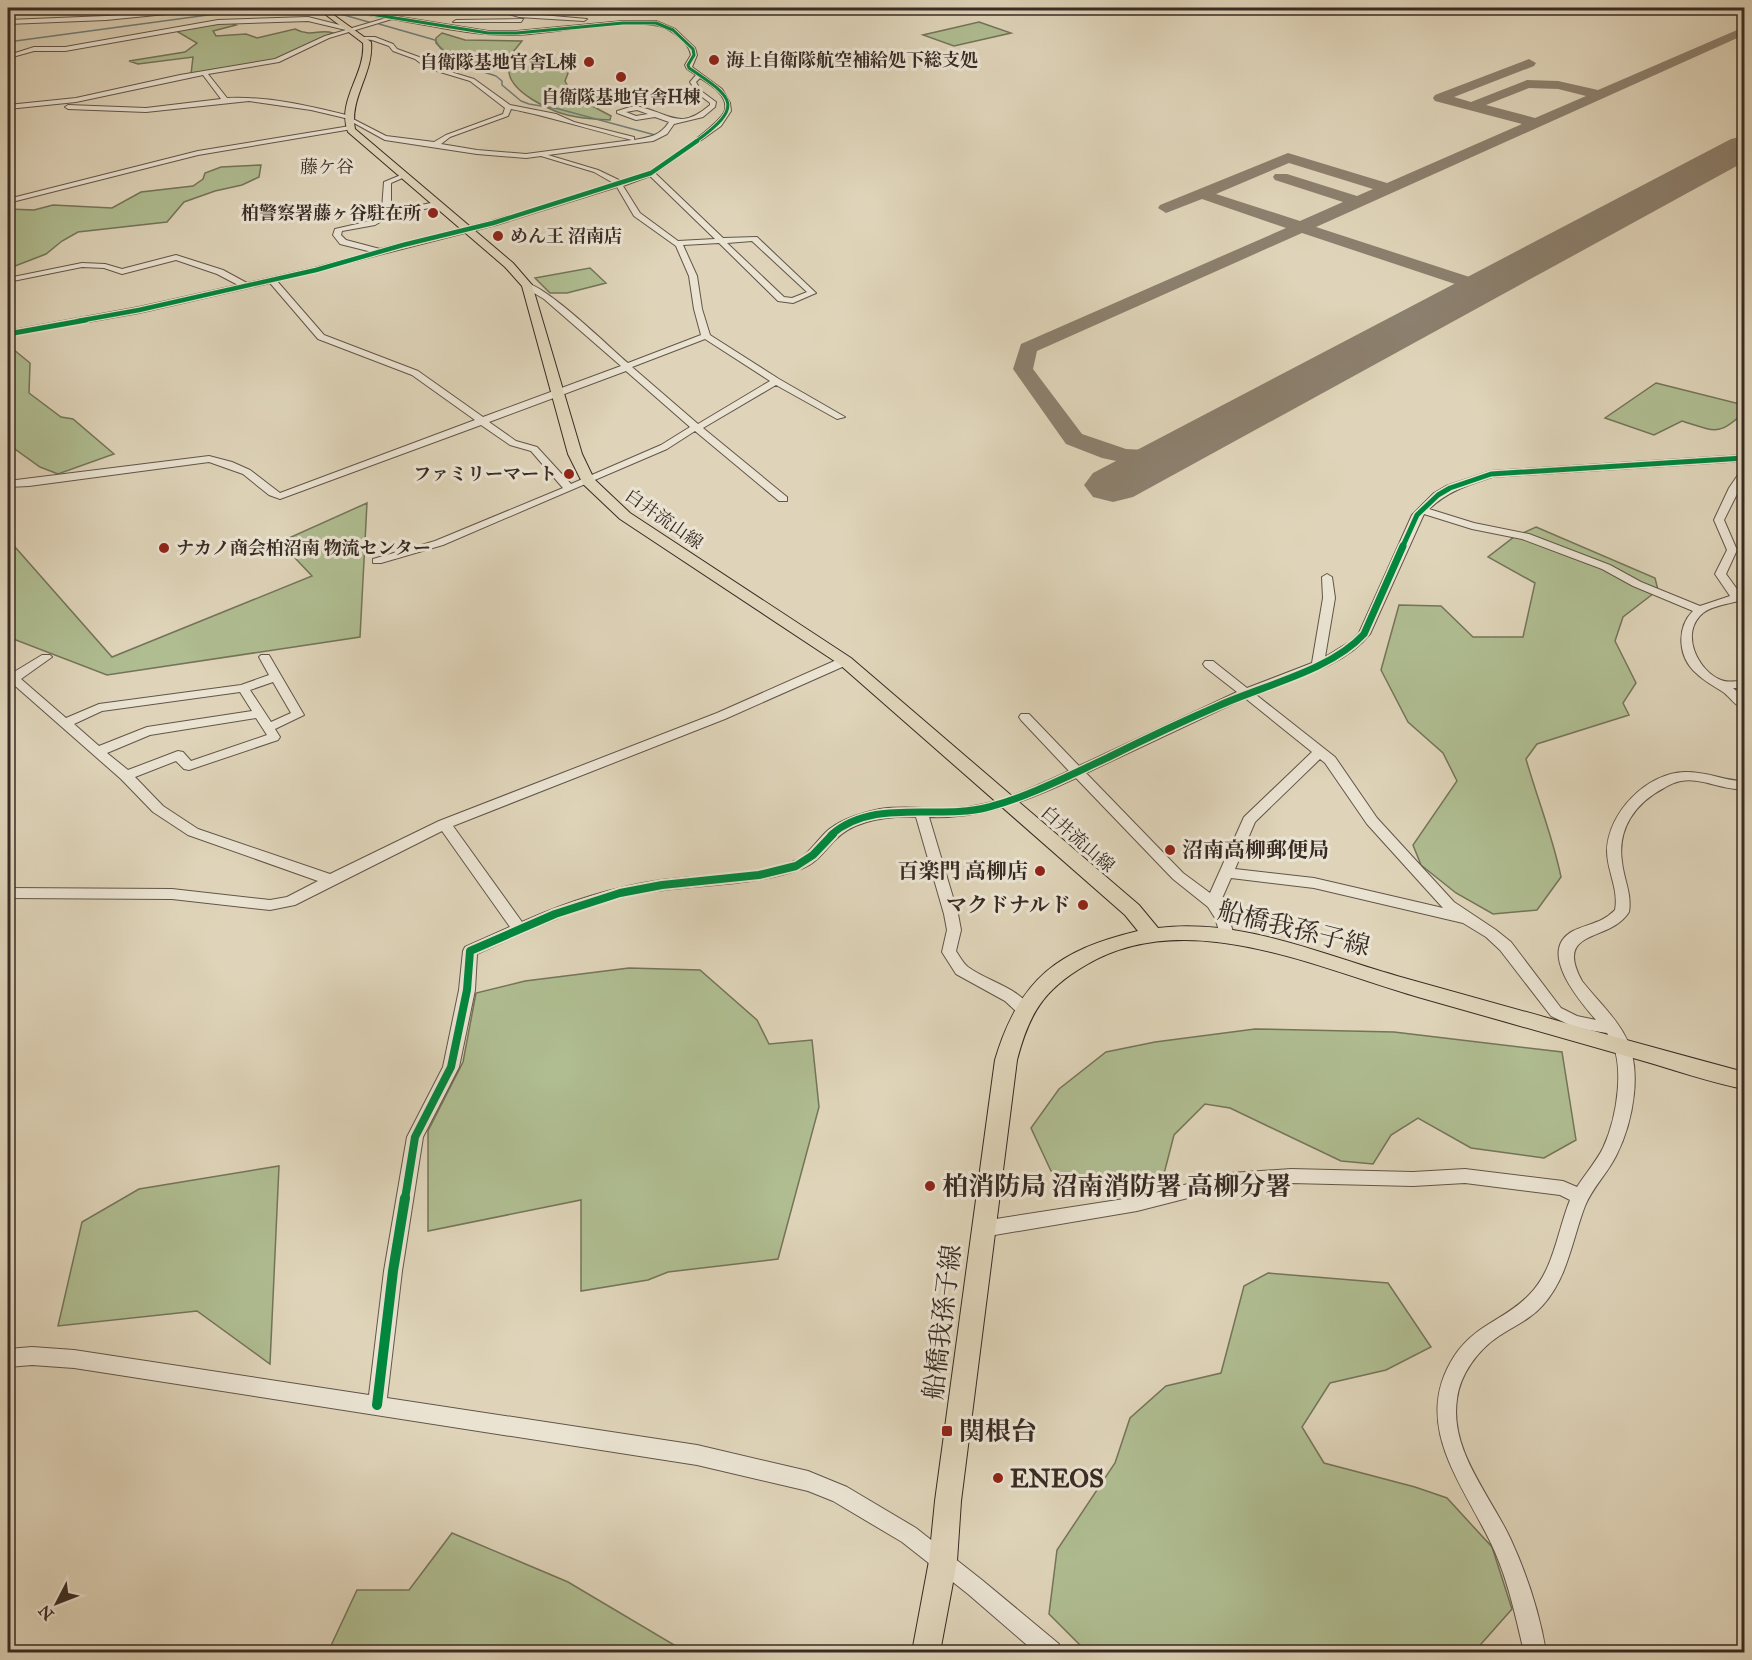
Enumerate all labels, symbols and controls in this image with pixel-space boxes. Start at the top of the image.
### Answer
place label: 海上自衛隊航空補給処下総支処 [726,49,978,71]
place label: 自衛隊基地官舎L棟 [420,51,577,73]
marker: 海上自衛隊航空補給処下総支処 [707,53,721,67]
marker: 自衛隊基地官舎L棟 [582,55,596,69]
marker: 自衛隊基地官舎H棟 [614,70,628,84]
place label: 自衛隊基地官舎H棟 [541,86,701,108]
district label: 藤ケ谷 [300,156,354,178]
place label: 柏警察署藤ヶ谷駐在所 [241,202,421,224]
marker: 柏警察署藤ヶ谷駐在所 [426,206,440,220]
place label: めん王 沼南店 [510,225,622,247]
marker: めん王 沼南店 [491,229,505,243]
place label: ファミリーマート [413,463,557,485]
marker: ファミリーマート [562,467,576,481]
street label: 白井流山線 [621,484,707,554]
place label: ナカノ商会柏沼南 物流センター [176,537,431,559]
marker: ナカノ商会柏沼南 物流センター [157,541,171,555]
street label: 白井流山線 [1037,801,1119,877]
place label: 沼南高柳郵便局 [1182,837,1329,863]
marker: 沼南高柳郵便局 [1163,843,1177,857]
place label: 百楽門 高柳店 [897,858,1028,884]
marker: 百楽門 高柳店 [1033,864,1047,878]
place label: マクドナルド [946,892,1071,918]
street label: 船橋我孫子線 [1214,894,1374,962]
marker: マクドナルド [1076,898,1090,912]
place label: 柏消防局 沼南消防署 高柳分署 [942,1170,1291,1202]
marker: 柏消防局 沼南消防署 高柳分署 [923,1179,937,1193]
street label: 船橋我孫子線 [917,1243,967,1401]
place label: 関根台 [959,1415,1037,1447]
marker: 関根台 [940,1424,954,1438]
place label: ENEOS [1010,1462,1104,1494]
marker: ENEOS [991,1471,1005,1485]
north arrow [27,1573,87,1633]
text: N [34,1601,58,1624]

